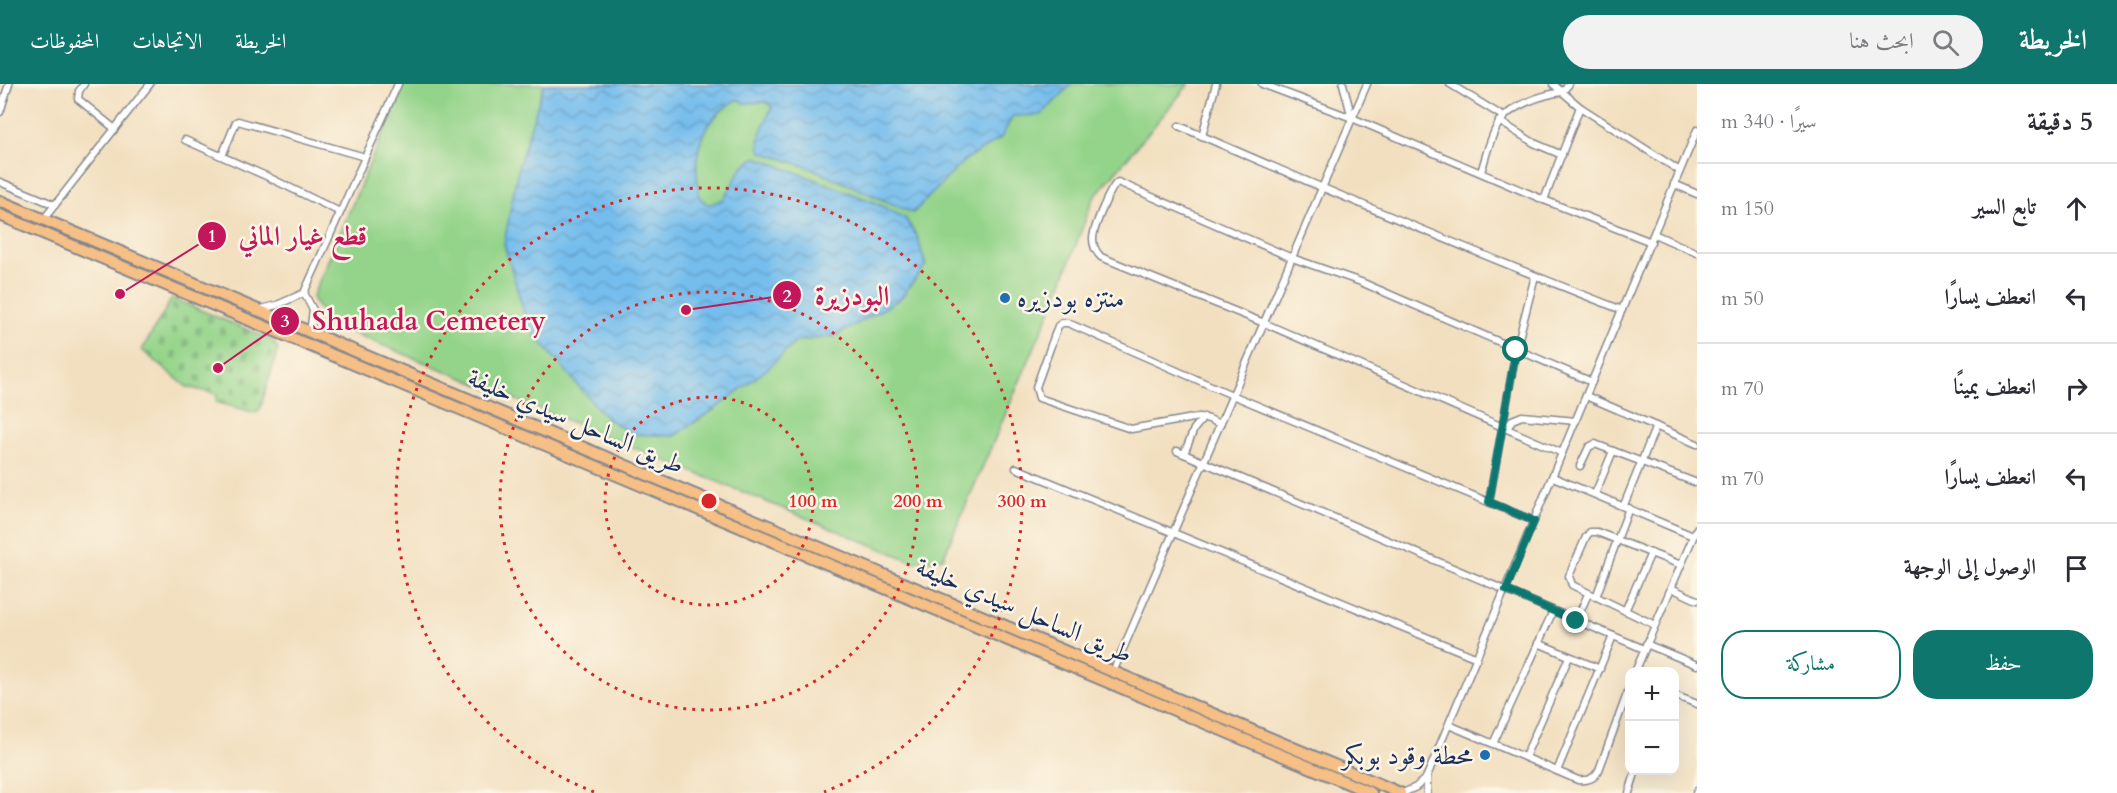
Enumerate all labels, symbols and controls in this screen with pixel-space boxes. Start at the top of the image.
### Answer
search box [1563,15,1983,69]
text: الخريطة [2019,21,2087,59]
text: ابحث هنا [1849,26,1914,56]
icon: search [1929,26,1962,59]
text: المحفوظات [30,27,99,56]
text: الاتجاهات [132,27,202,56]
text: الخريطة [235,27,286,56]
text: 5 دقيقة [2027,104,2093,139]
text: سيرًا · 340 m [1721,108,1817,135]
text: تابع السير [1973,192,2036,222]
icon: ahead [2060,192,2093,225]
text: 150 m [1721,195,1774,222]
callout: قطع غيار الماني [197,213,379,258]
text: قطع غيار الماني [238,218,367,261]
text: 1 [207,224,217,249]
callout: البودزيرة [772,273,901,318]
text: البودزيرة [815,278,889,315]
place label: منتزه بودزيره [1017,281,1124,316]
text: انعطف يسارًا [1945,282,2036,312]
icon: left [2060,282,2093,315]
text: 2 [782,284,792,309]
text: 50 m [1721,285,1764,312]
marker: منتزه بودزيره [998,291,1012,305]
callout: Shuhada Cemetery [270,298,558,343]
text: Shuhada Cemetery [312,303,547,340]
text: 3 [280,309,290,334]
route start [1502,336,1528,362]
street label: طريق الساحل سيدي خليفة [461,360,690,485]
text: انعطف يمينًا [1953,372,2036,402]
icon: right [2060,372,2093,405]
text: 70 m [1721,375,1764,402]
text: انعطف يسارًا [1945,462,2036,492]
icon: left [2060,462,2093,495]
text: 70 m [1721,465,1764,492]
text: 100 m [788,489,838,514]
text: 200 m [893,489,943,514]
text: 300 m [997,489,1047,514]
centre of rings [699,491,719,511]
street label: طريق الساحل سيدي خليفة [909,549,1138,674]
text: الوصول إلى الوجهة [1904,552,2036,582]
icon: arrive [2060,552,2093,585]
route end [1562,607,1588,633]
button: مشاركة [1721,630,1901,699]
button: حفظ [1913,630,2093,699]
map controls [1625,667,1679,775]
button: + [1625,667,1679,721]
button: − [1625,721,1679,775]
place label: محطة وقود بوبكر [1339,738,1473,773]
marker: محطة وقود بوبكر [1478,748,1492,762]

